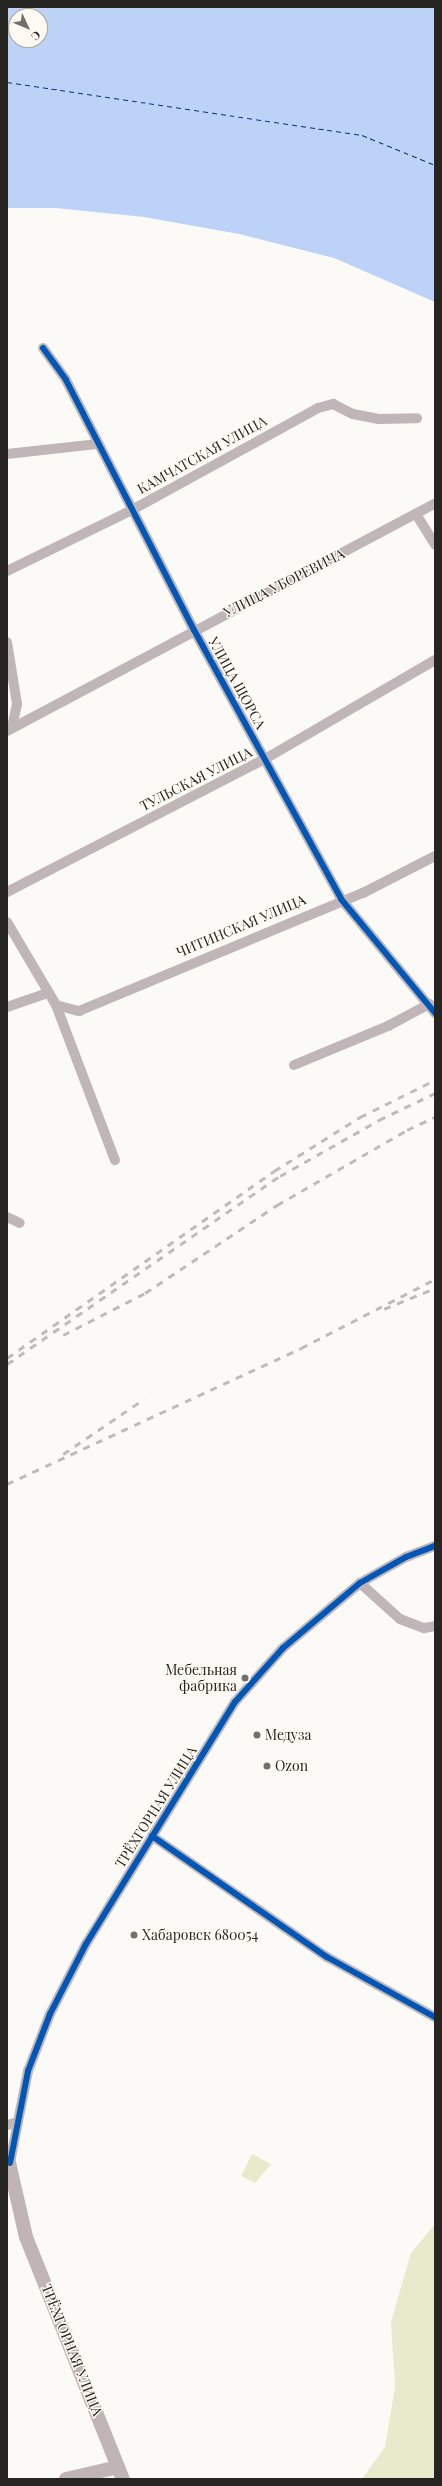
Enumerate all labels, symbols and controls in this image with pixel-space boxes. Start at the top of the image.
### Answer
north arrow [8,8,48,48]
text: С [28,28,44,44]
street label: КАМЧАТСКАЯ УЛИЦА [134,412,270,498]
street label: УЛИЦА УБОРЕВИЧА [221,545,347,621]
street label: УЛИЦА ЩОРСА [205,634,269,732]
street label: ТУЛЬСКАЯ УЛИЦА [137,744,255,814]
street label: ЧИТИНСКАЯ УЛИЦА [174,891,308,961]
place label: Мебельная фабрика [165,1662,237,1694]
marker: Мебельная фабрика [240,1673,250,1683]
place label: Медуза [265,1727,311,1743]
marker: Медуза [252,1730,262,1740]
street label: ТРЁХГОРНАЯ УЛИЦА [112,1743,200,1871]
place label: Ozon [275,1758,308,1774]
marker: Ozon [262,1761,272,1771]
place label: Хабаровск 680054 [142,1927,258,1943]
marker: Хабаровск 680054 [129,1930,139,1940]
street label: ТРЁХГОРНАЯ УЛИЦА [38,2282,106,2418]

